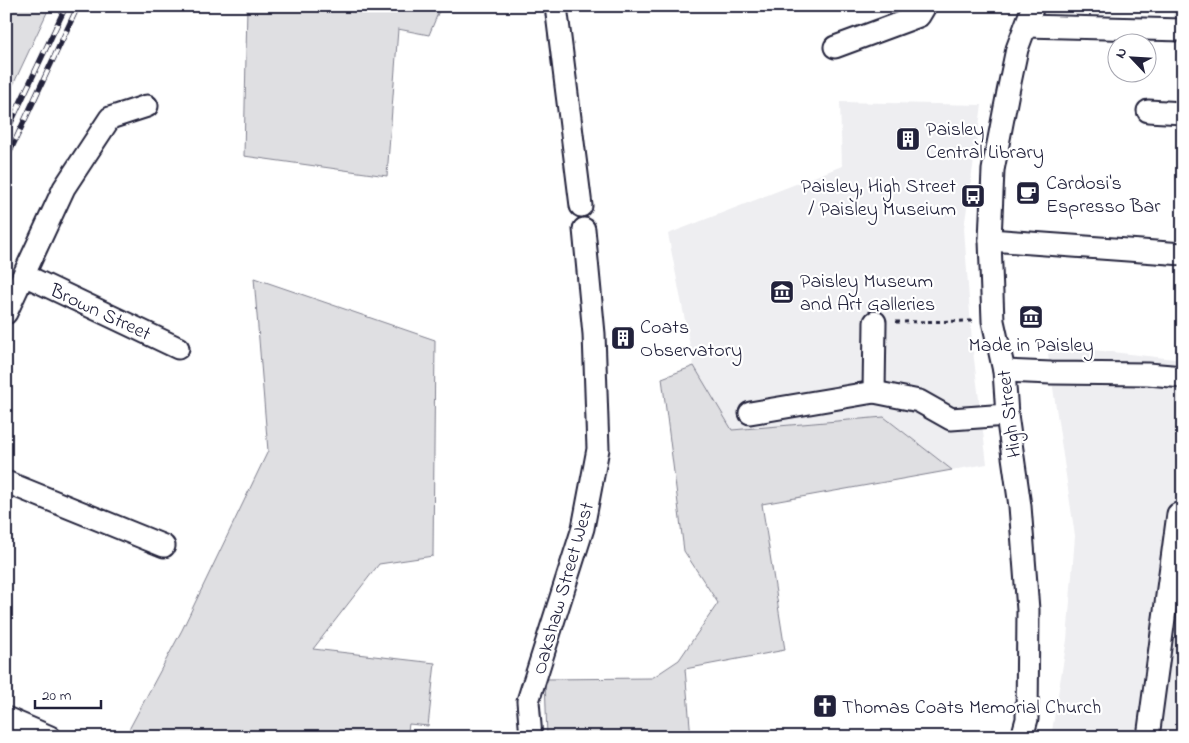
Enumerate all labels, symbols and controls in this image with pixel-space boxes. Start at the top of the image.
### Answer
north arrow [1106,32,1156,82]
text: N [1110,44,1133,62]
place label: Paisley Central Library [926,116,1044,168]
building icon: Paisley Central Library [895,126,921,152]
place label: Cardosi's Espresso Bar [1046,170,1161,222]
place label: Paisley, High Street / Paisley Museium [801,173,956,225]
cafe icon: Cardosi's Espresso Bar [1015,180,1041,206]
bus stop icon: Paisley, High Street / Paisley Museium [960,183,986,209]
place label: Paisley Museum and Art Galleries [800,268,935,320]
street label: Brown Street [44,277,155,349]
museum icon: Paisley Museum and Art Galleries [769,279,795,305]
museum icon: Made in Paisley [1018,304,1044,330]
place label: Coats Observatory [640,314,742,366]
building icon: Coats Observatory [610,325,636,351]
place label: Made in Paisley [969,332,1094,361]
street label: High Street [991,368,1031,459]
street label: Oakshaw Street West [526,499,603,678]
scale bar [35,678,101,710]
text: 20 m [42,685,72,707]
church icon: Thomas Coats Memorial Church [812,693,838,719]
place label: Thomas Coats Memorial Church [842,694,1101,723]

